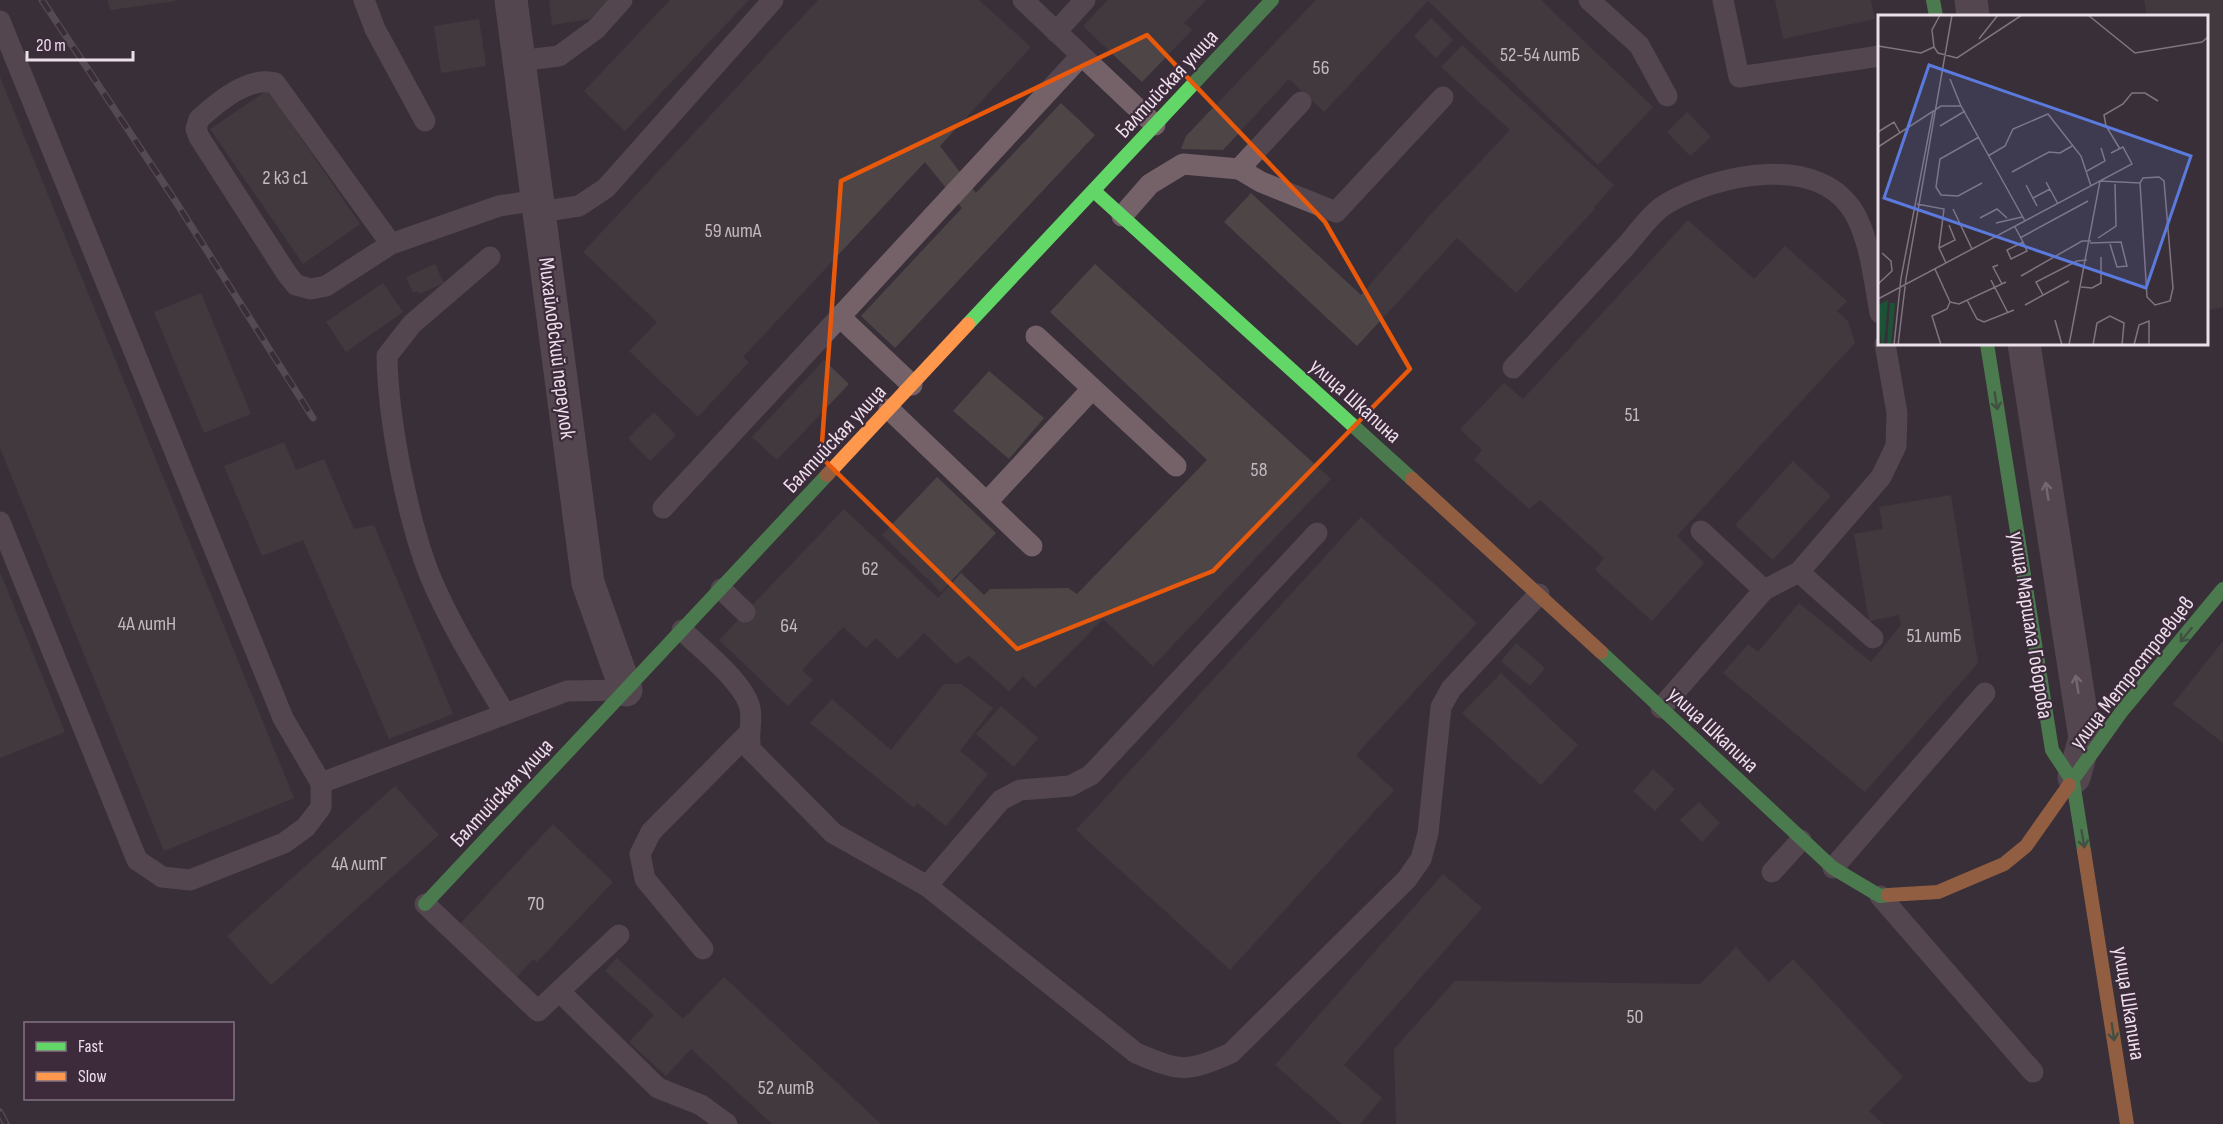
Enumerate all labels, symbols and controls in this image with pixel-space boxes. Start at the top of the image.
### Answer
inset map [1878,15,2208,345]
scale bar [27,24,134,62]
street label: Балтийская улица [1110,24,1224,144]
text: 20 m [36,35,66,56]
house number: 52-54 литБ [1500,43,1580,67]
house number: 56 [1313,56,1329,80]
house number: 2 к3 с1 [262,166,308,190]
house number: 59 литА [705,219,762,243]
street label: Михайловский переулок [532,256,581,441]
street label: улица Шкапина [1303,353,1407,449]
street label: Балтийская улица [778,379,892,499]
one-way arrow [1991,391,2002,411]
house number: 51 [1624,403,1640,427]
house number: 58 [1251,458,1267,482]
one-way arrow [2041,482,2052,502]
street label: улица Маршала Говорова [2002,530,2059,721]
house number: 62 [861,557,879,581]
street label: улица Метростроевцев [2064,591,2200,755]
house number: 4А литН [118,612,176,636]
house number: 64 [780,614,798,638]
house number: 51 литБ [1906,624,1962,648]
one-way arrow [2180,626,2193,642]
one-way arrow [2071,675,2082,694]
street label: улица Шкапина [1662,681,1764,779]
street label: Балтийская улица [445,733,559,853]
one-way arrow [2078,829,2089,849]
house number: 4А литГ [331,852,387,876]
house number: 70 [528,892,544,916]
street label: улица Шкапина [2106,945,2151,1062]
house number: 50 [1627,1005,1643,1029]
legend [24,1022,234,1100]
one-way arrow [2108,1022,2119,1041]
text: Fast [78,1036,104,1057]
text: Slow [78,1066,107,1087]
house number: 52 литВ [758,1076,814,1100]

